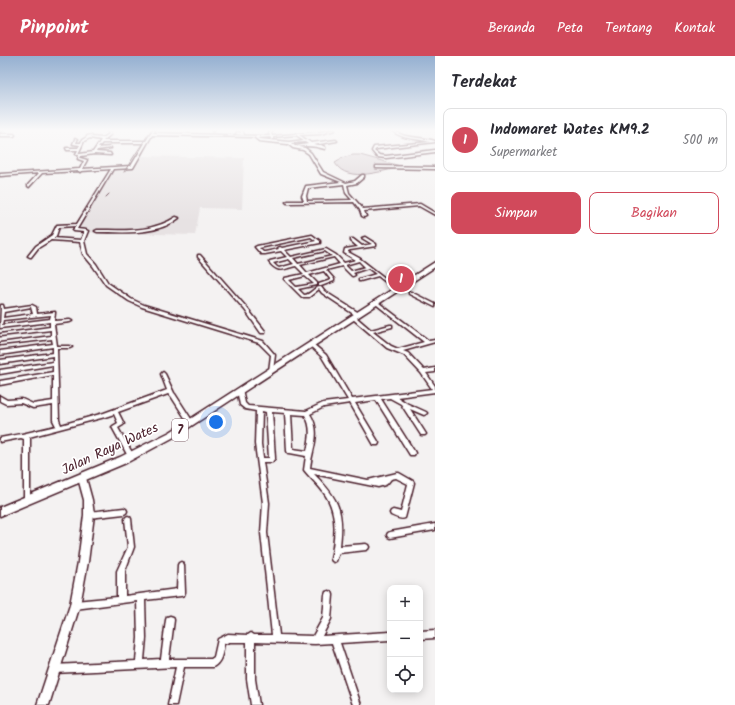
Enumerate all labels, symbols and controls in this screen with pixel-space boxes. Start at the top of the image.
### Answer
text: Pinpoint [20,13,89,43]
text: Beranda [488,17,535,39]
text: Peta [557,17,583,39]
text: Tentang [605,17,652,39]
text: Kontak [674,17,715,39]
text: Terdekat [451,69,517,96]
text: Indomaret Wates KM9.2 [490,118,650,142]
text: 1 [463,130,467,151]
text: 500 m [682,130,718,151]
text: Supermarket [490,142,557,163]
button: Simpan [451,192,581,234]
button: Bagikan [589,192,719,234]
pin: 1 [388,264,414,294]
your location [206,412,226,432]
street label: Jalan Raya Wates [58,417,162,481]
road number: 7 [172,419,188,441]
map controls [387,585,423,693]
button: + [387,585,423,621]
button: − [387,621,423,657]
button: locate [387,657,423,693]

